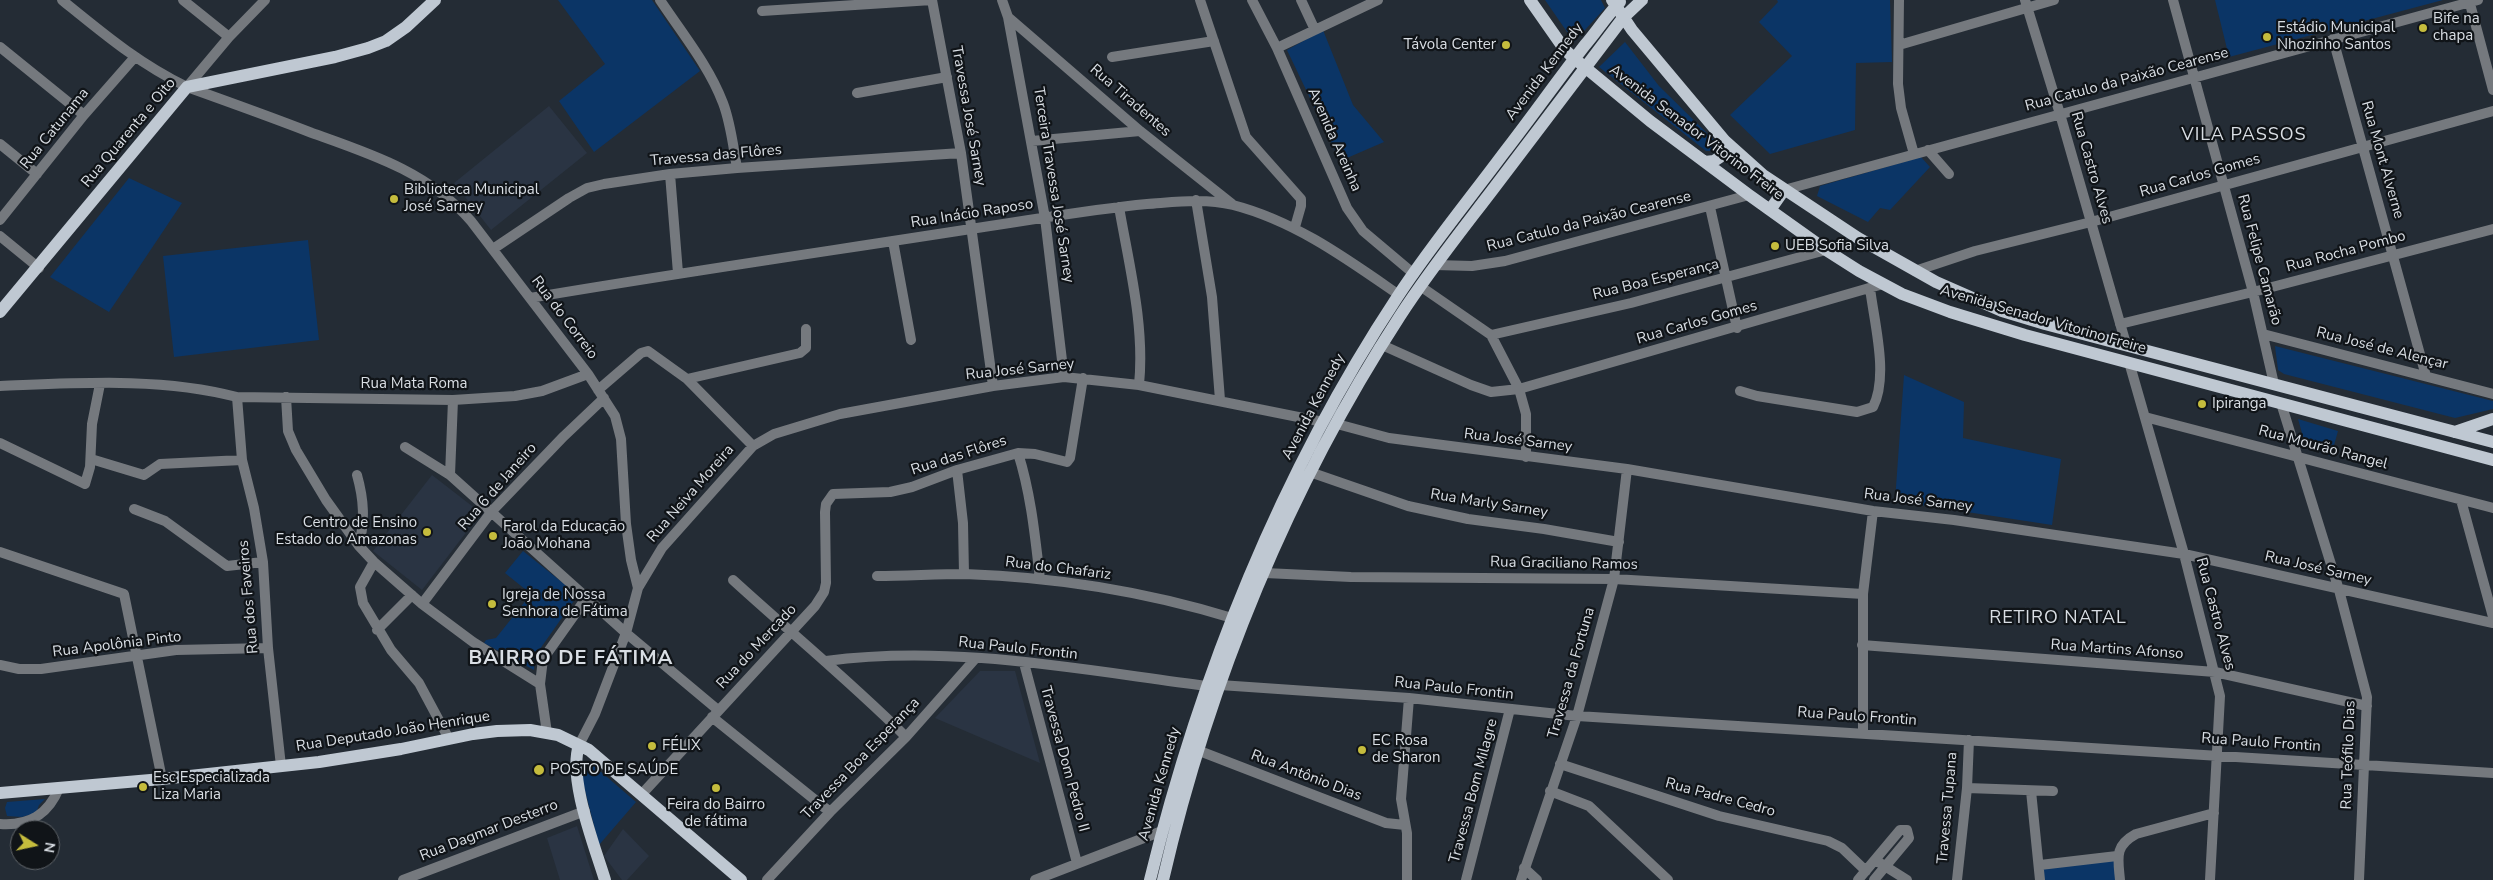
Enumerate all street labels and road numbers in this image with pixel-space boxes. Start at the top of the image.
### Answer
street label: Avenida Kennedy [1503,20,1587,124]
street label: Rua Catulo da Paixão Cearense [2023,44,2231,116]
street label: Travessa José Sarney [947,45,989,187]
street label: Rua Tiradentes [1086,61,1174,141]
street label: Avenida Senador Vitorino Freire [1605,62,1787,204]
street label: Rua Quarenta e Oito [78,75,180,191]
street label: Rua Catunama [17,85,93,173]
street label: Avenida Areinha [1303,85,1365,195]
street label: Terceira Travessa José Sarney [1029,86,1077,284]
street label: Rua Mont Alverne [2357,99,2407,221]
street label: Rua Castro Alves [2066,110,2116,226]
street label: Travessa das Flôres [649,141,783,171]
street label: Rua Carlos Gomes [2138,150,2262,202]
street label: Rua Catulo da Paixão Cearense [1485,188,1693,256]
street label: Rua Felipe Camarão [2233,193,2285,327]
street label: Rua Inácio Raposo [909,195,1035,233]
street label: Rua Rocha Pombo [2284,227,2408,277]
street label: Rua Boa Esperança [1591,256,1721,304]
street label: Rua do Correio [527,273,601,363]
street label: Avenida Senador Vitorino Freire [1938,282,2148,358]
street label: Rua Carlos Gomes [1635,297,1759,349]
street label: Rua José de Alençar [2314,324,2450,374]
street label: Avenida Kennedy [1279,351,1349,463]
street label: Rua José Sarney [965,355,1075,385]
street label: Rua Mata Roma [360,375,468,393]
street label: Rua Mourão Rangel [2256,422,2390,474]
street label: Rua José Sarney [1463,425,1573,457]
street label: Rua das Flôres [909,432,1009,480]
street label: Rua 6 de Janeiro [455,440,541,534]
street label: Rua Neiva Moreira [644,442,738,546]
street label: Rua José Sarney [1863,485,1973,517]
street label: Rua Marly Sarney [1429,486,1549,522]
street label: Rua dos Faveiros [235,539,263,655]
street label: Rua José Sarney [2263,548,2373,590]
street label: Rua do Chafariz [1004,554,1112,584]
street label: Rua Graciliano Ramos [1490,554,1638,574]
street label: Rua Castro Alves [2191,556,2239,672]
street label: Rua do Mercado [713,601,801,693]
street label: Travessa da Fortuna [1545,605,1599,741]
street label: Rua Apolônia Pinto [51,628,183,662]
street label: Rua Paulo Frontin [958,634,1078,664]
street label: Rua Martins Afonso [2050,636,2184,664]
street label: Rua Paulo Frontin [1394,674,1514,704]
street label: Travessa Dom Pedro II [1036,684,1092,834]
street label: Travessa Boa Esperança [798,694,924,824]
street label: Rua Teófilo Dias [2338,700,2360,810]
street label: Rua Paulo Frontin [1797,704,1917,730]
street label: Rua Deputado João Henrique [295,708,491,756]
street label: Travessa Bom Milagre [1446,717,1502,865]
street label: Avenida Kennedy [1135,725,1185,843]
street label: Rua Paulo Frontin [2201,730,2321,756]
street label: Rua Antônio Dias [1248,747,1364,805]
street label: Travessa Tupana [1934,751,1962,865]
street label: Rua Padre Cedro [1663,775,1777,821]
street label: Rua Dagmar Desterro [417,796,561,866]

